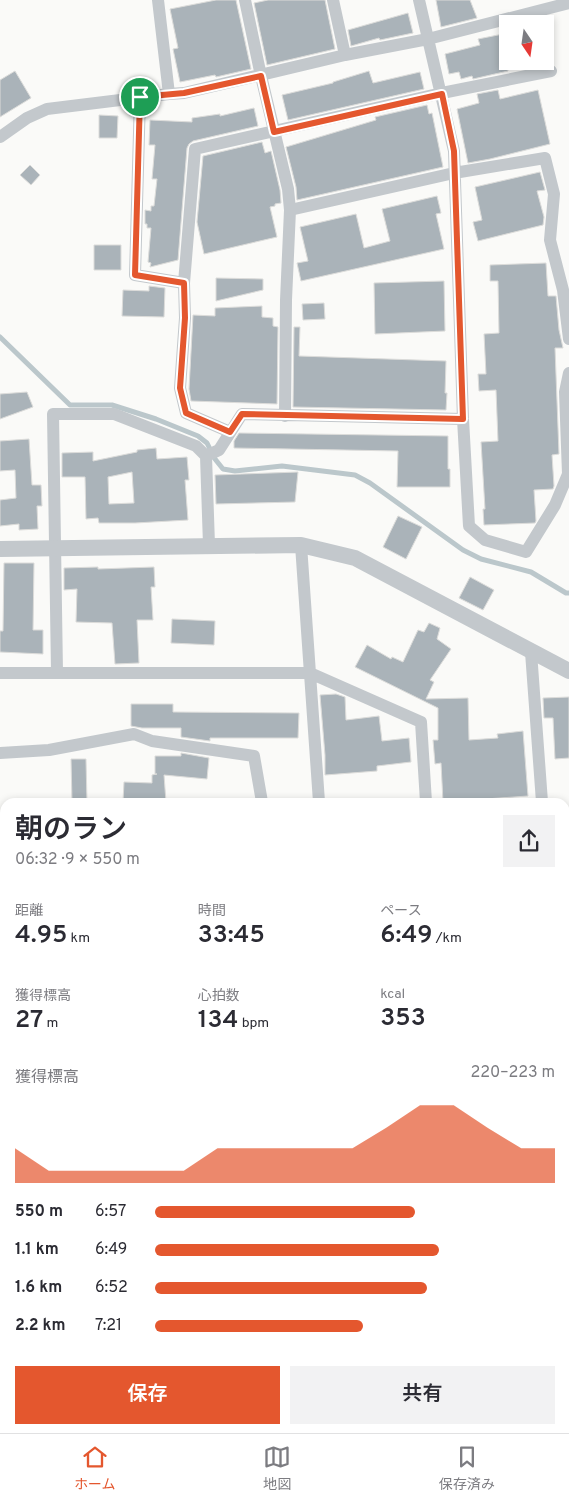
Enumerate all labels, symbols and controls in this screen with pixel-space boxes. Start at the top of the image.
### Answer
north arrow [499,15,554,70]
map controls [499,15,554,70]
pin [119,76,161,118]
icon: arrive [126,83,154,111]
text: 朝のラン [15,813,127,849]
button: share [503,815,555,867]
text: 06:32 · 9 × 550 m [15,850,140,870]
text: 距離 [15,903,43,920]
text: 時間 [198,903,226,920]
text: ペース [380,903,422,920]
text: 4.95 [15,920,67,952]
text: 33:45 [198,920,265,952]
text: 6:49 [380,920,432,952]
text: km [67,930,90,947]
text: /km [432,930,462,947]
text: kcal [380,986,405,1003]
text: 獲得標高 [15,988,71,1005]
text: 心拍数 [198,988,240,1005]
text: 353 [380,1003,426,1035]
text: 27 [15,1005,43,1037]
text: 134 [198,1005,238,1037]
text: m [43,1015,58,1032]
text: bpm [238,1015,269,1032]
text: 220–223 m [470,1063,555,1083]
text: 獲得標高 [15,1068,79,1088]
text: 550 m [15,1202,63,1222]
text: 6:57 [95,1202,126,1222]
text: 1.1 km [15,1240,59,1260]
text: 6:49 [95,1240,127,1260]
text: 1.6 km [15,1278,62,1298]
text: 6:52 [95,1278,128,1298]
text: 2.2 km [15,1316,65,1336]
text: 7:21 [95,1316,122,1336]
button: 保存 [15,1366,280,1424]
button: 共有 [290,1366,555,1424]
tab: ホーム [74,1443,115,1494]
tab: 地図 [263,1443,291,1494]
tab: 保存済み [439,1443,495,1494]

